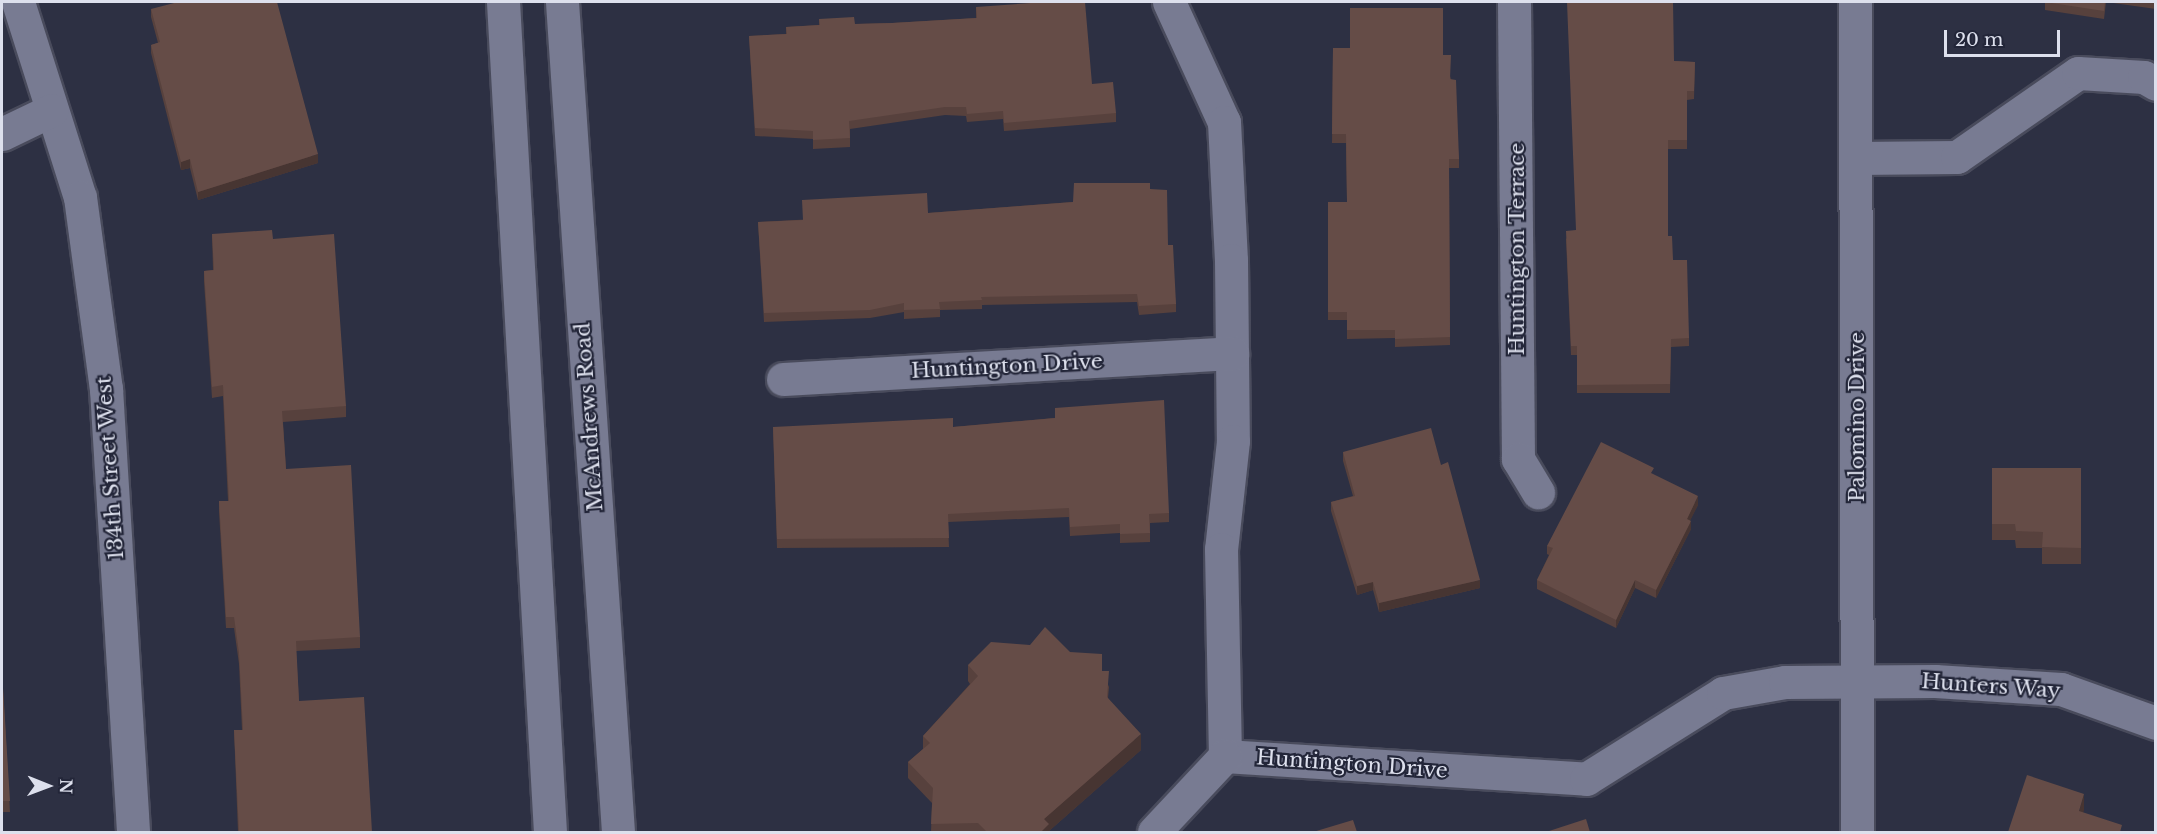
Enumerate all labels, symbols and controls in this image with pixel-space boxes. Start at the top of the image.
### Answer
scale bar [1947,18,2062,56]
text: 20 m [1955,29,2003,51]
street label: Huntington Terrace [1504,142,1530,356]
street label: McAndrews Road [570,322,608,512]
street label: Palomino Drive [1844,332,1870,502]
street label: Huntington Drive [911,348,1103,384]
street label: 134th Street West [91,375,129,561]
street label: Hunters Way [1920,669,2062,703]
street label: Huntington Drive [1255,745,1449,783]
north arrow [18,756,78,816]
text: N [56,779,76,794]

